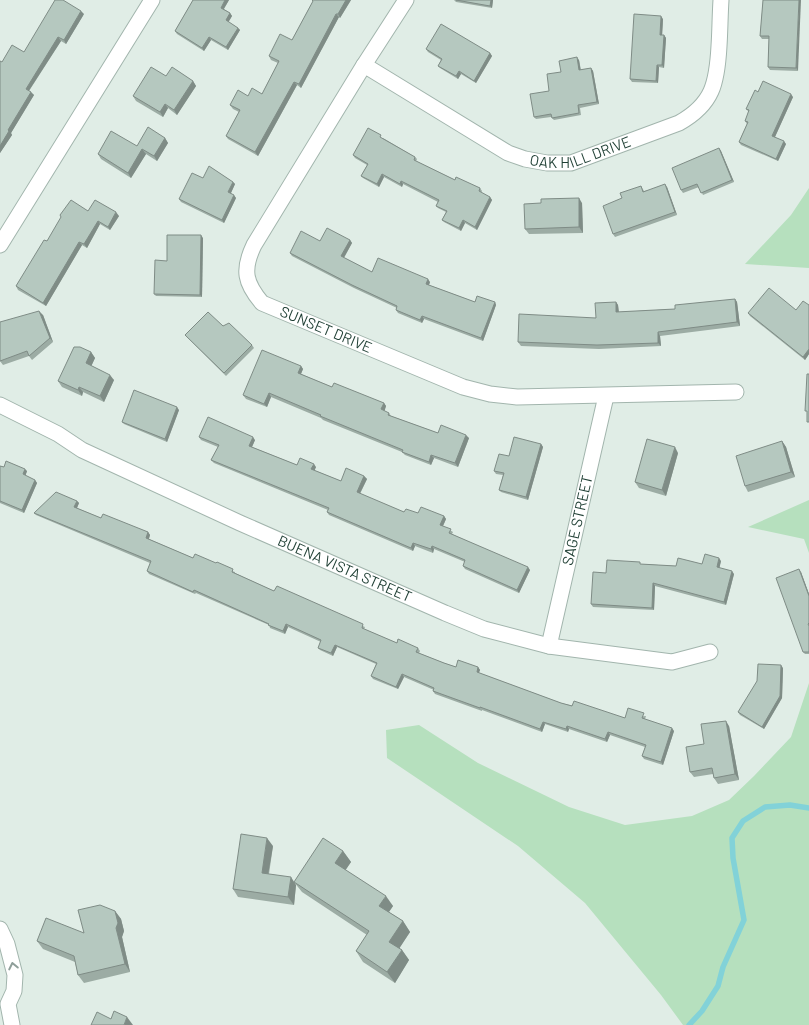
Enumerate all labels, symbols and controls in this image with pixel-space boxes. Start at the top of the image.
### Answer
street label: OAK HILL DRIVE [528,132,633,171]
street label: SUNSET DRIVE [278,302,375,356]
street label: SAGE STREET [558,473,596,567]
street label: BUENA VISTA STREET [275,531,415,605]
one-way arrow [8,962,19,971]

